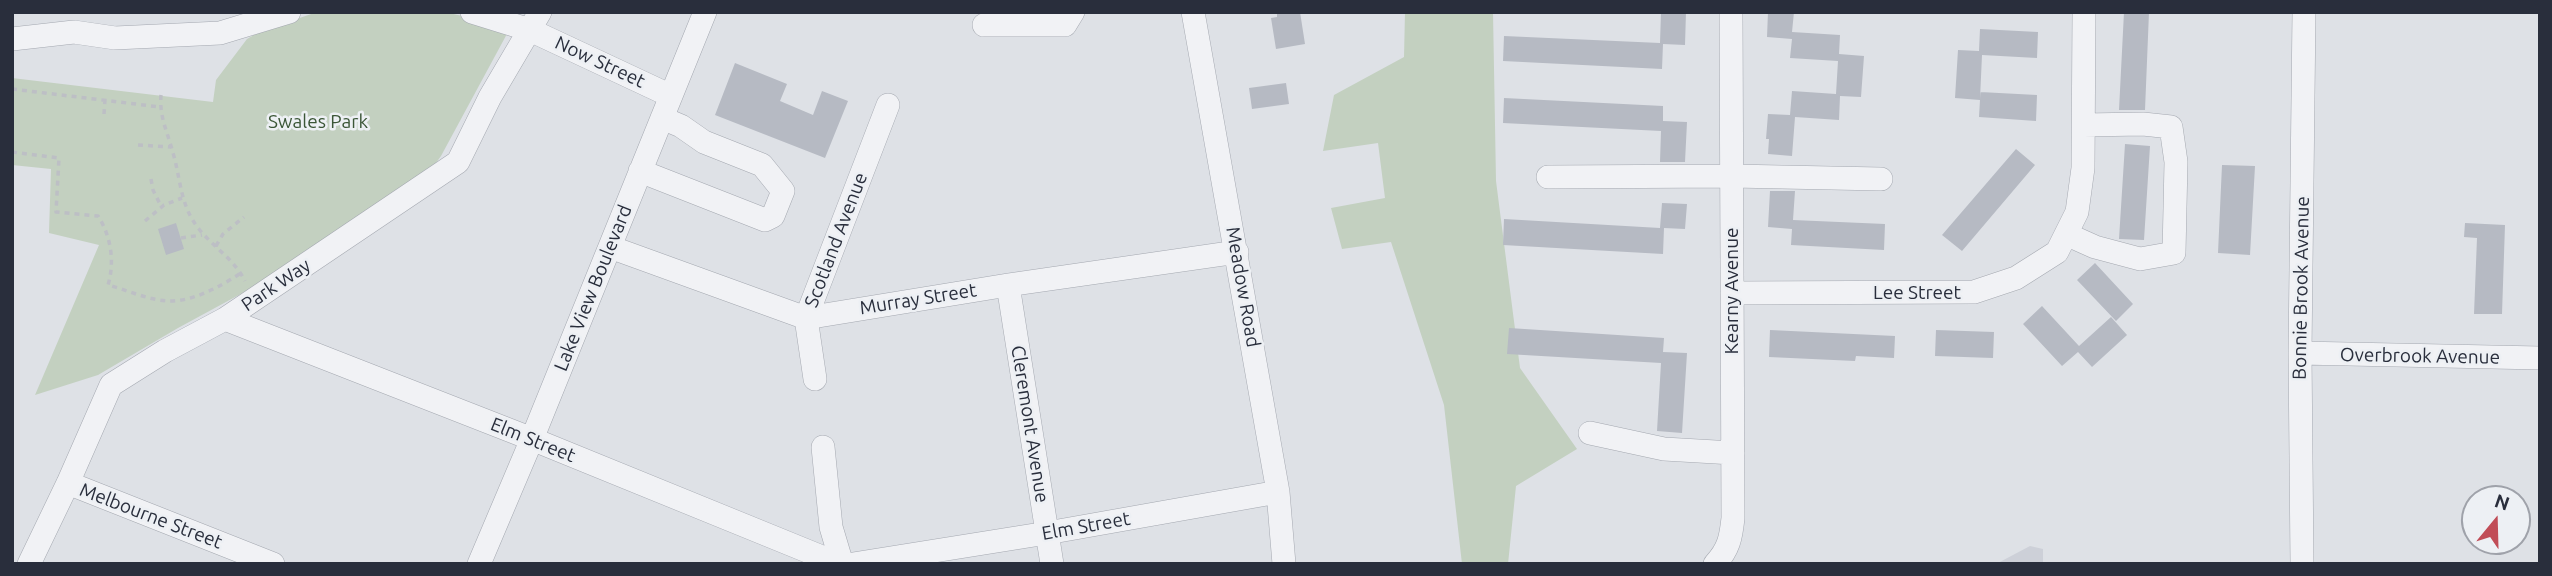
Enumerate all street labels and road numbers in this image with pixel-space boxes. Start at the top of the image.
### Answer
street label: Now Street [551,31,649,93]
street label: Scotland Avenue [800,169,872,311]
street label: Bonnie Brook Avenue [2288,196,2314,380]
street label: Lake View Boulevard [549,202,637,374]
street label: Meadow Road [1221,225,1265,349]
street label: Kearny Avenue [1721,228,1743,354]
street label: Park Way [237,254,315,316]
street label: Murray Street [858,279,978,319]
street label: Lee Street [1873,282,1961,304]
street label: Overbrook Avenue [2340,343,2500,369]
street label: Cleremont Avenue [1006,344,1054,504]
street label: Elm Street [487,413,579,467]
street label: Melbourne Street [76,478,226,554]
street label: Elm Street [1040,507,1132,545]

